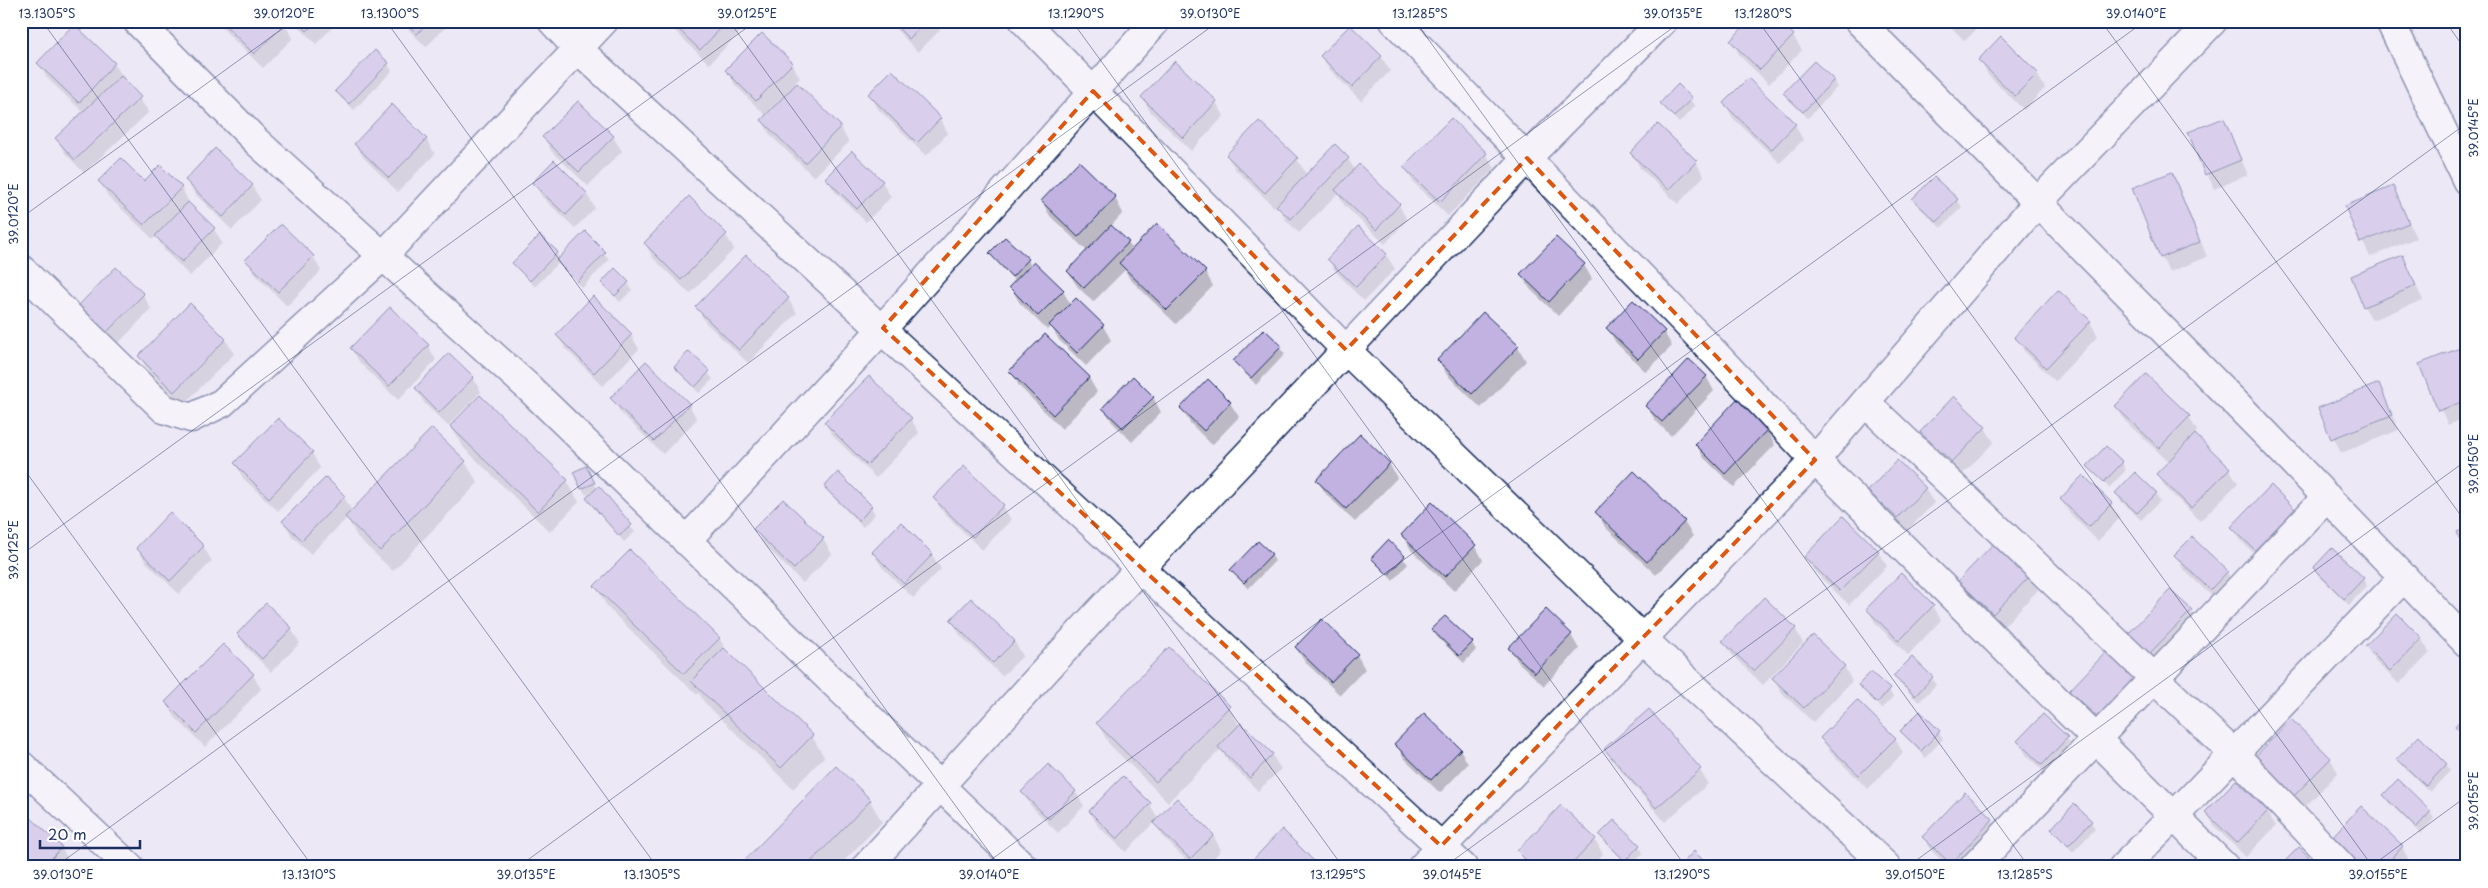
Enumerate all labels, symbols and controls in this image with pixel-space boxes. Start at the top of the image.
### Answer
text: 13.1305°S [19,4,75,22]
text: 39.0120°E [253,4,315,22]
text: 13.1300°S [361,4,419,22]
text: 39.0125°E [717,4,777,22]
text: 13.1290°S [1048,4,1104,22]
text: 39.0130°E [1179,4,1241,22]
text: 13.1285°S [1392,4,1448,22]
text: 39.0135°E [1643,4,1703,22]
text: 13.1280°S [1734,4,1792,22]
text: 39.0140°E [2105,4,2167,22]
text: 39.0145°E [2464,98,2482,158]
text: 39.0120°E [4,183,22,245]
text: 39.0150°E [2464,434,2482,494]
text: 39.0125°E [4,520,22,580]
text: 39.0155°E [2464,771,2482,831]
scale bar [40,818,140,850]
text: 20 m [48,822,87,845]
text: 39.0130°E [32,865,94,883]
text: 13.1310°S [282,865,336,883]
text: 39.0135°E [496,865,556,883]
text: 13.1305°S [624,865,680,883]
text: 39.0140°E [958,865,1020,883]
text: 13.1295°S [1310,865,1366,883]
text: 39.0145°E [1422,865,1482,883]
text: 13.1290°S [1654,865,1710,883]
text: 39.0150°E [1885,865,1945,883]
text: 13.1285°S [1997,865,2053,883]
text: 39.0155°E [2348,865,2408,883]

